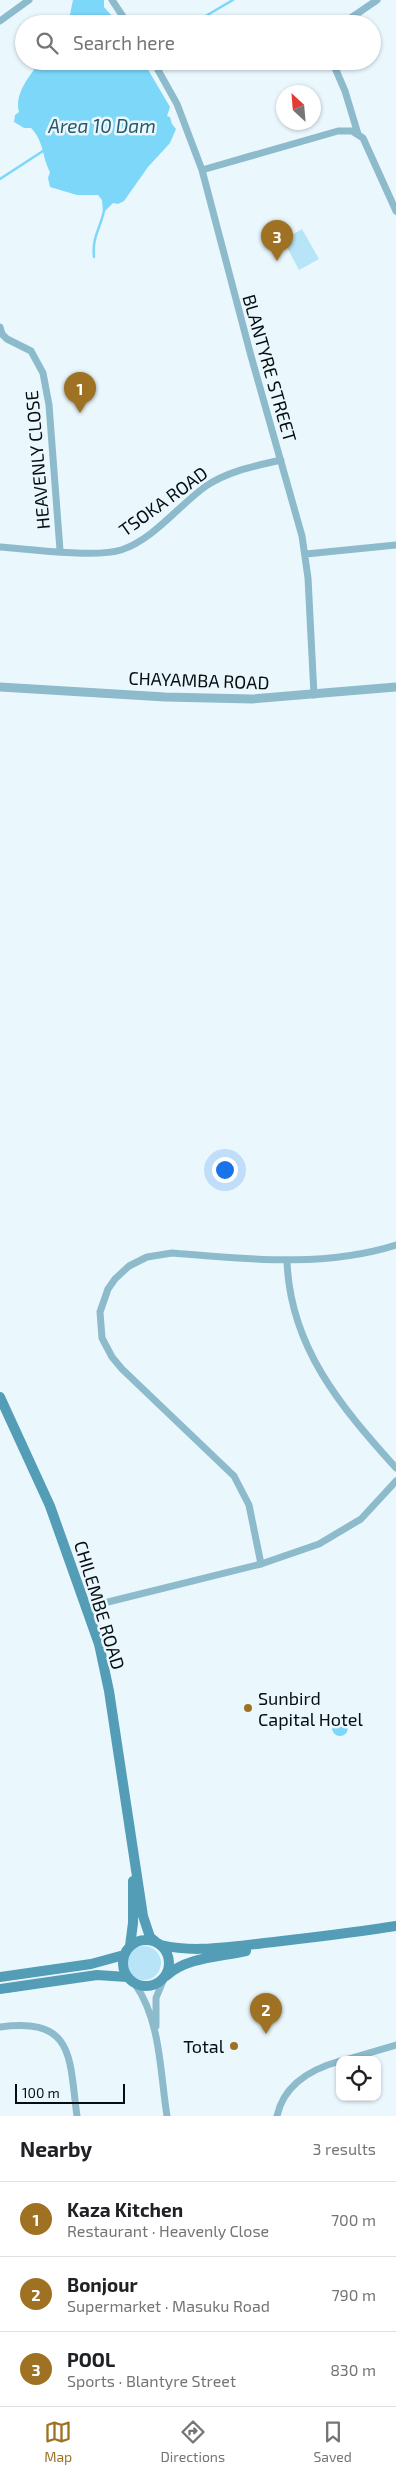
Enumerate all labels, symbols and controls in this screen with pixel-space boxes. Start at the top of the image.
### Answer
search box [15,15,381,70]
icon: search [33,29,61,57]
text: Search here [73,31,175,54]
north arrow [276,85,321,130]
water label: Area 10 Dam [47,114,156,137]
pin: 3 [261,220,293,261]
street label: BLANTYRE STREET [238,292,302,445]
pin: 1 [64,372,96,413]
street label: HEAVENLY CLOSE [20,390,54,530]
street label: TSOKA ROAD [114,461,212,541]
street label: CHAYAMBA ROAD [128,667,270,693]
your location [212,1157,238,1183]
street label: CHILEMBE ROAD [70,1538,130,1672]
place label: Sunbird Capital Hotel [258,1687,363,1730]
marker: Sunbird Capital Hotel [242,1702,254,1714]
pin: 2 [250,1993,282,2034]
place label: Total [183,2035,225,2057]
marker: Total [228,2040,240,2052]
map controls [336,2056,381,2101]
button: locate [336,2056,381,2101]
scale bar [15,2081,125,2104]
text: 100 m [22,2084,60,2101]
text: Nearby [20,2136,92,2161]
text: 3 results [313,2139,376,2158]
text: Kaza Kitchen [67,2198,183,2221]
text: 1 [33,2210,39,2229]
text: 700 m [331,2210,376,2229]
text: Restaurant · Heavenly Close [67,2221,269,2240]
text: Bonjour [67,2273,138,2296]
text: 2 [31,2285,41,2304]
text: 790 m [331,2285,376,2304]
text: Supermarket · Masuku Road [67,2296,270,2315]
text: POOL [67,2348,115,2371]
text: 3 [31,2360,41,2379]
text: 830 m [330,2360,376,2379]
text: Sports · Blantyre Street [67,2371,236,2390]
tab: Map [44,2418,72,2465]
tab: Directions [161,2418,225,2465]
tab: Saved [313,2418,352,2465]

